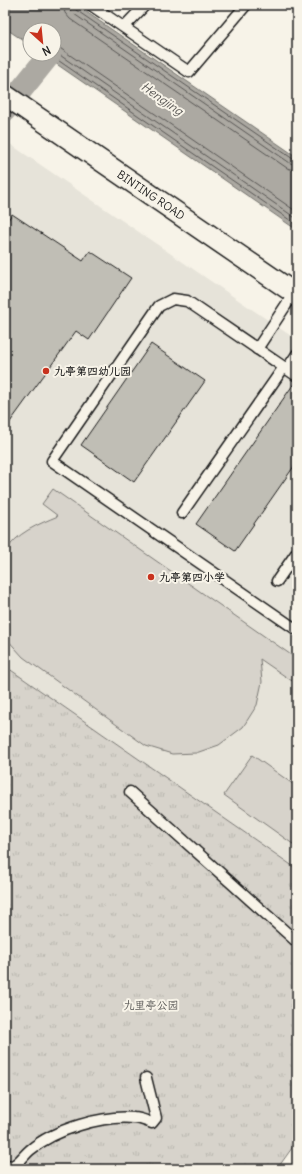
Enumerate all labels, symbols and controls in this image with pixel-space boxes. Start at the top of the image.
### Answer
north arrow [22,22,62,62]
text: N [40,43,53,59]
water label: Hengjing [138,79,187,119]
street label: BINTING ROAD [115,167,188,223]
place label: 九亭第四幼儿园 [54,364,131,378]
marker: 九亭第四幼儿园 [41,366,51,376]
place label: 九亭第四小学 [159,570,225,584]
marker: 九亭第四小学 [146,572,156,582]
park label: 九里亭公园 [124,998,179,1012]

